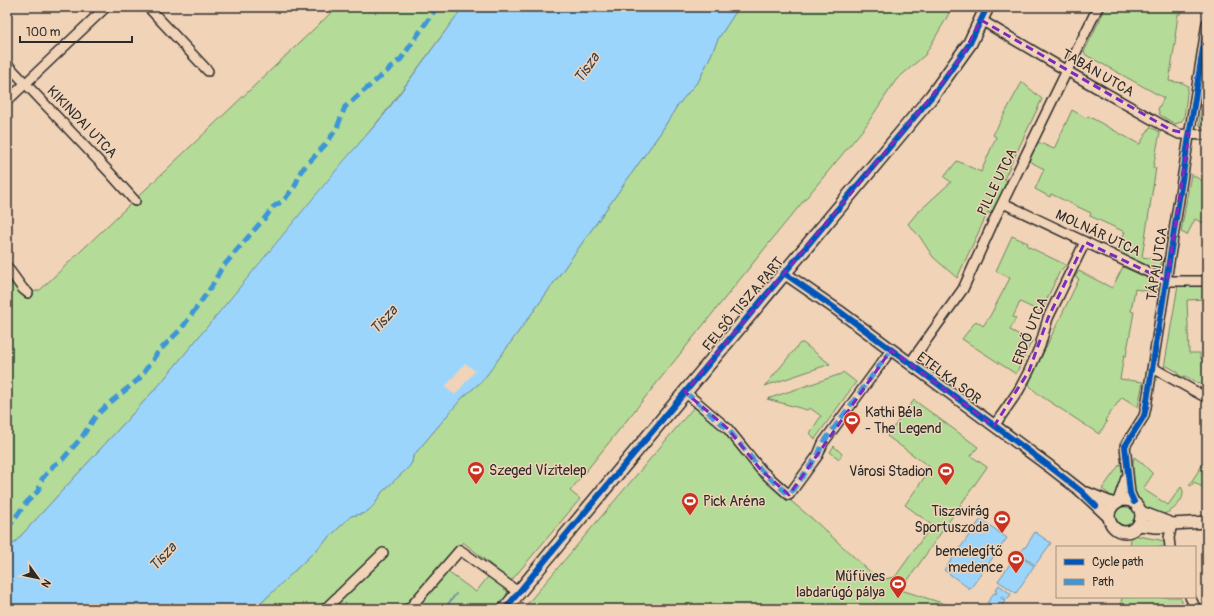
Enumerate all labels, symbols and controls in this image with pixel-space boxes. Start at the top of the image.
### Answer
scale bar [20,18,132,44]
text: 100 m [26,25,61,40]
street label: TABÁN UTCA [1059,45,1138,101]
water label: Tisza [570,48,605,87]
street label: KIKINDAI UTCA [43,82,121,162]
street label: PILLE UTCA [973,146,1021,218]
street label: MOLNÁR UTCA [1053,205,1144,260]
street label: TÁPAI UTCA [1142,226,1171,302]
street label: FELSŐ TISZA PART [698,253,787,354]
street label: ERDŐ UTCA [1008,294,1051,367]
water label: Tisza [366,301,403,338]
street label: ETELKA SOR [914,348,984,408]
place label: Kathi Béla - The Legend [865,404,942,437]
sports icon: Kathi Béla - The Legend [842,410,862,435]
sports icon: Szeged Vízitelep [466,460,486,485]
sports icon: Városi Stadion [936,461,956,486]
place label: Szeged Vízitelep [489,462,587,479]
place label: Városi Stadion [849,463,933,480]
sports icon: Pick Aréna [680,491,700,516]
place label: Pick Aréna [703,493,765,510]
place label: Tiszavirág Sportuszoda [915,503,989,536]
sports icon: Tiszavirág Sportuszoda [992,509,1012,534]
water label: Tisza [145,538,182,575]
place label: bemelegítő medence [936,543,1003,576]
legend [1056,546,1196,598]
sports icon: bemelegítő medence [1006,549,1026,574]
text: Cycle path [1092,555,1144,570]
north arrow [18,558,58,598]
place label: Műfüves labdarúgó pálya [796,568,886,601]
sports icon: Műfüves labdarúgó pálya [888,574,908,599]
text: Path [1092,575,1114,590]
text: N [38,577,53,590]

